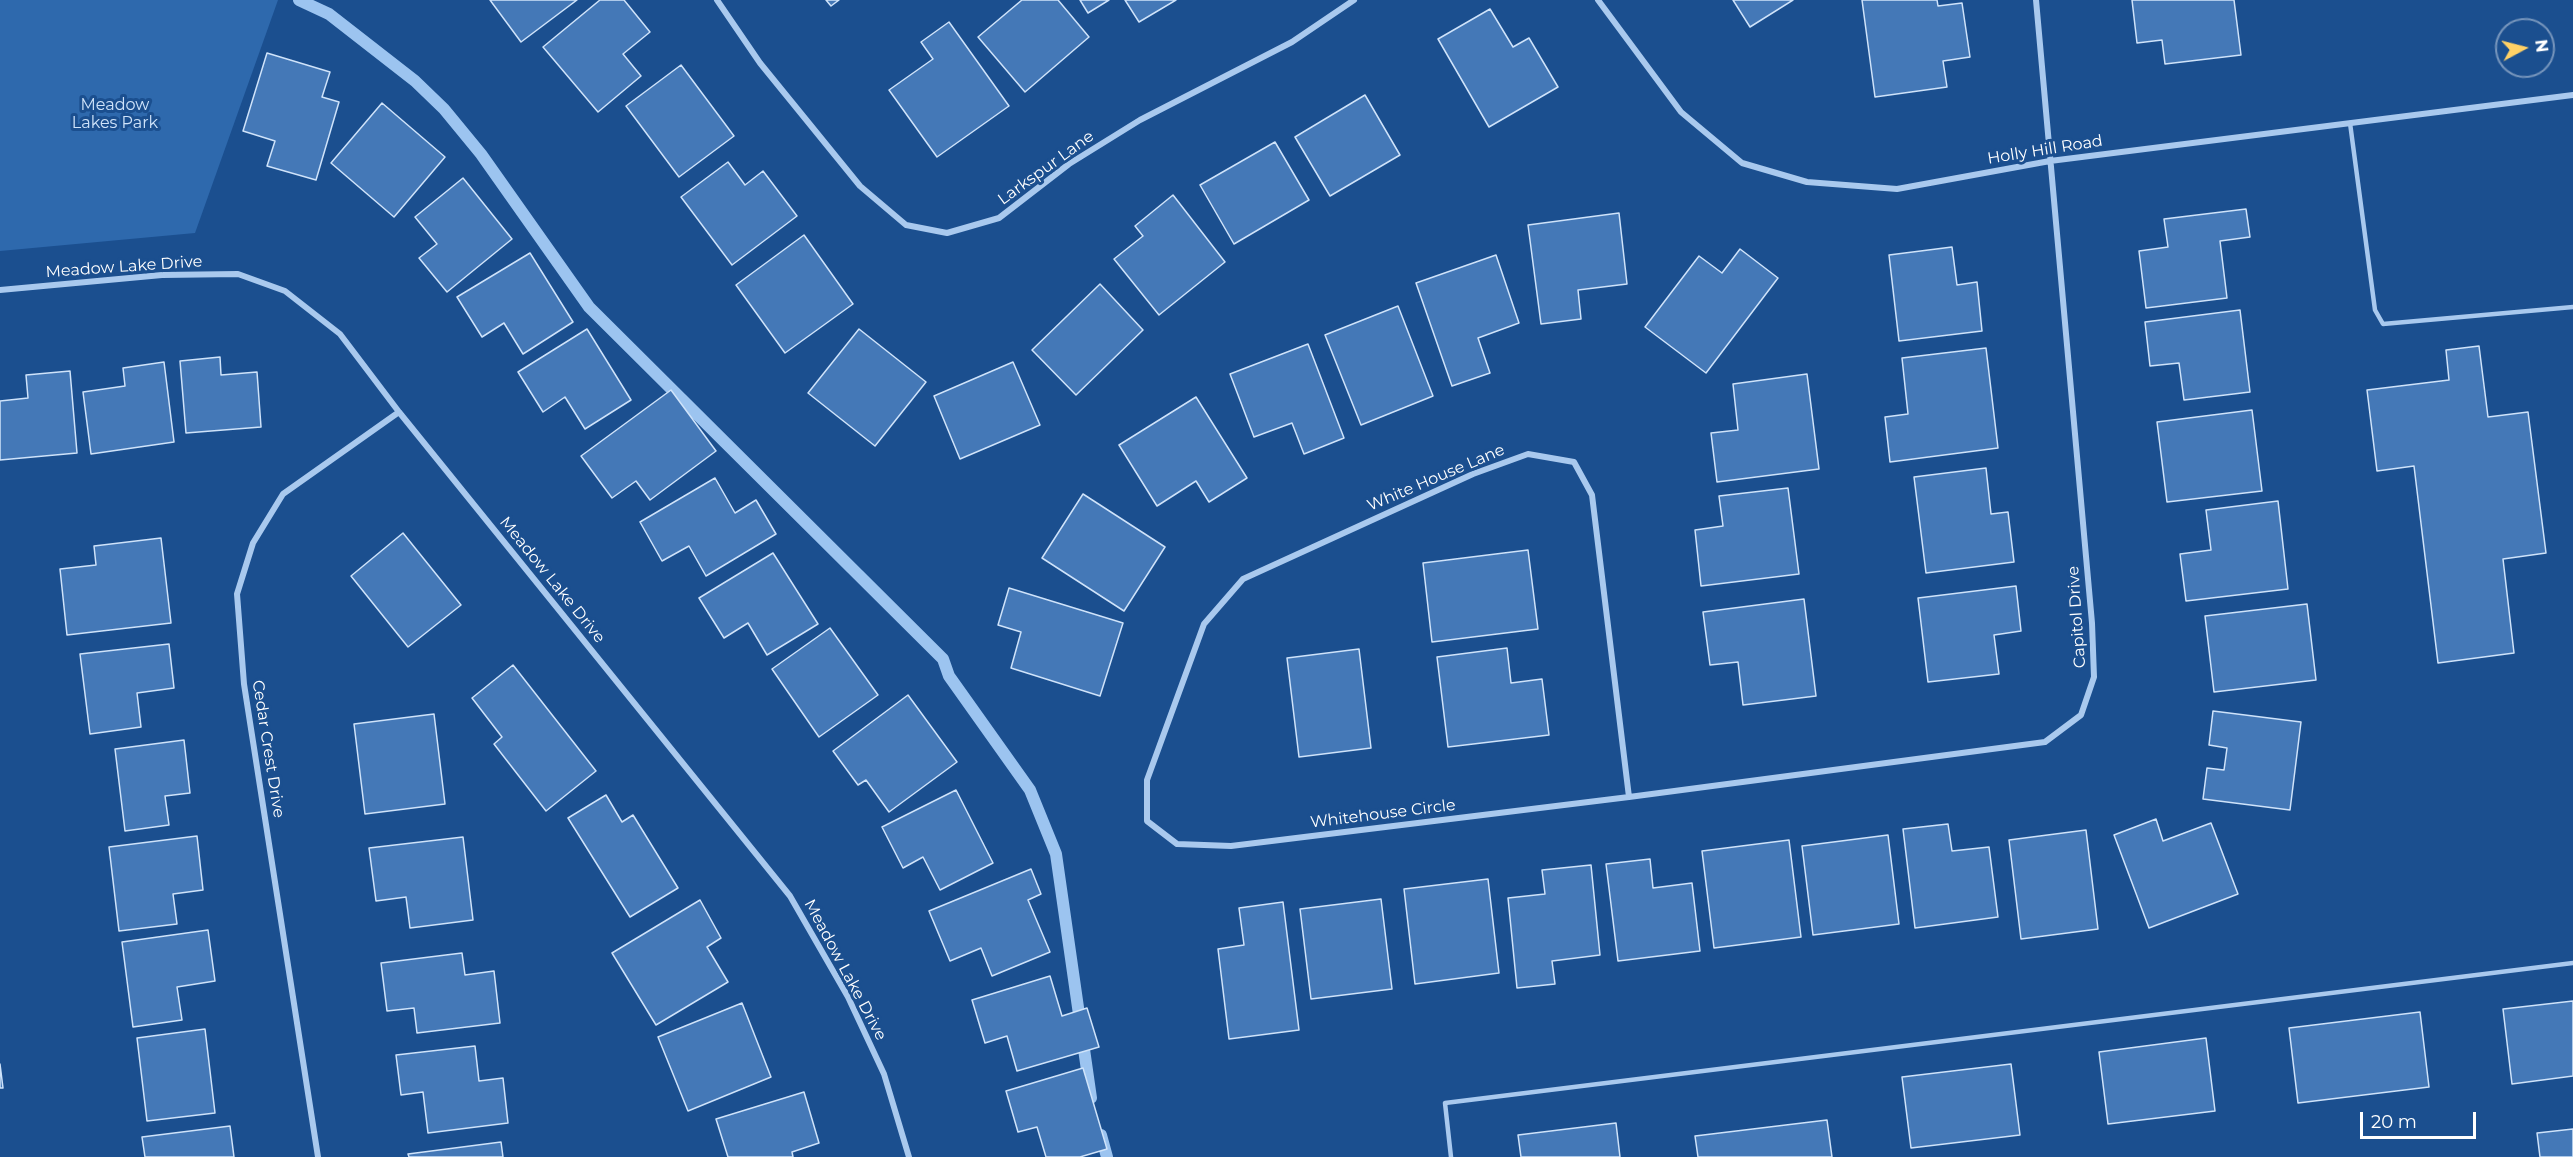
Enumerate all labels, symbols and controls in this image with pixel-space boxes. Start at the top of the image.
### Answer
north arrow [2495,18,2555,78]
text: N [2531,38,2552,54]
park label: Meadow Lakes Park [72,95,158,133]
street label: Larkspur Lane [994,127,1098,209]
street label: Holly Hill Road [1986,131,2104,169]
street label: Meadow Lake Drive [45,252,203,282]
street label: White House Lane [1364,440,1508,516]
street label: Meadow Lake Drive [495,513,609,647]
street label: Capitol Drive [2064,565,2090,669]
street label: Cedar Crest Drive [248,679,288,819]
street label: Whitehouse Circle [1309,796,1457,832]
street label: Meadow Lake Drive [800,896,890,1044]
scale bar [2363,1100,2478,1138]
text: 20 m [2371,1111,2417,1133]

